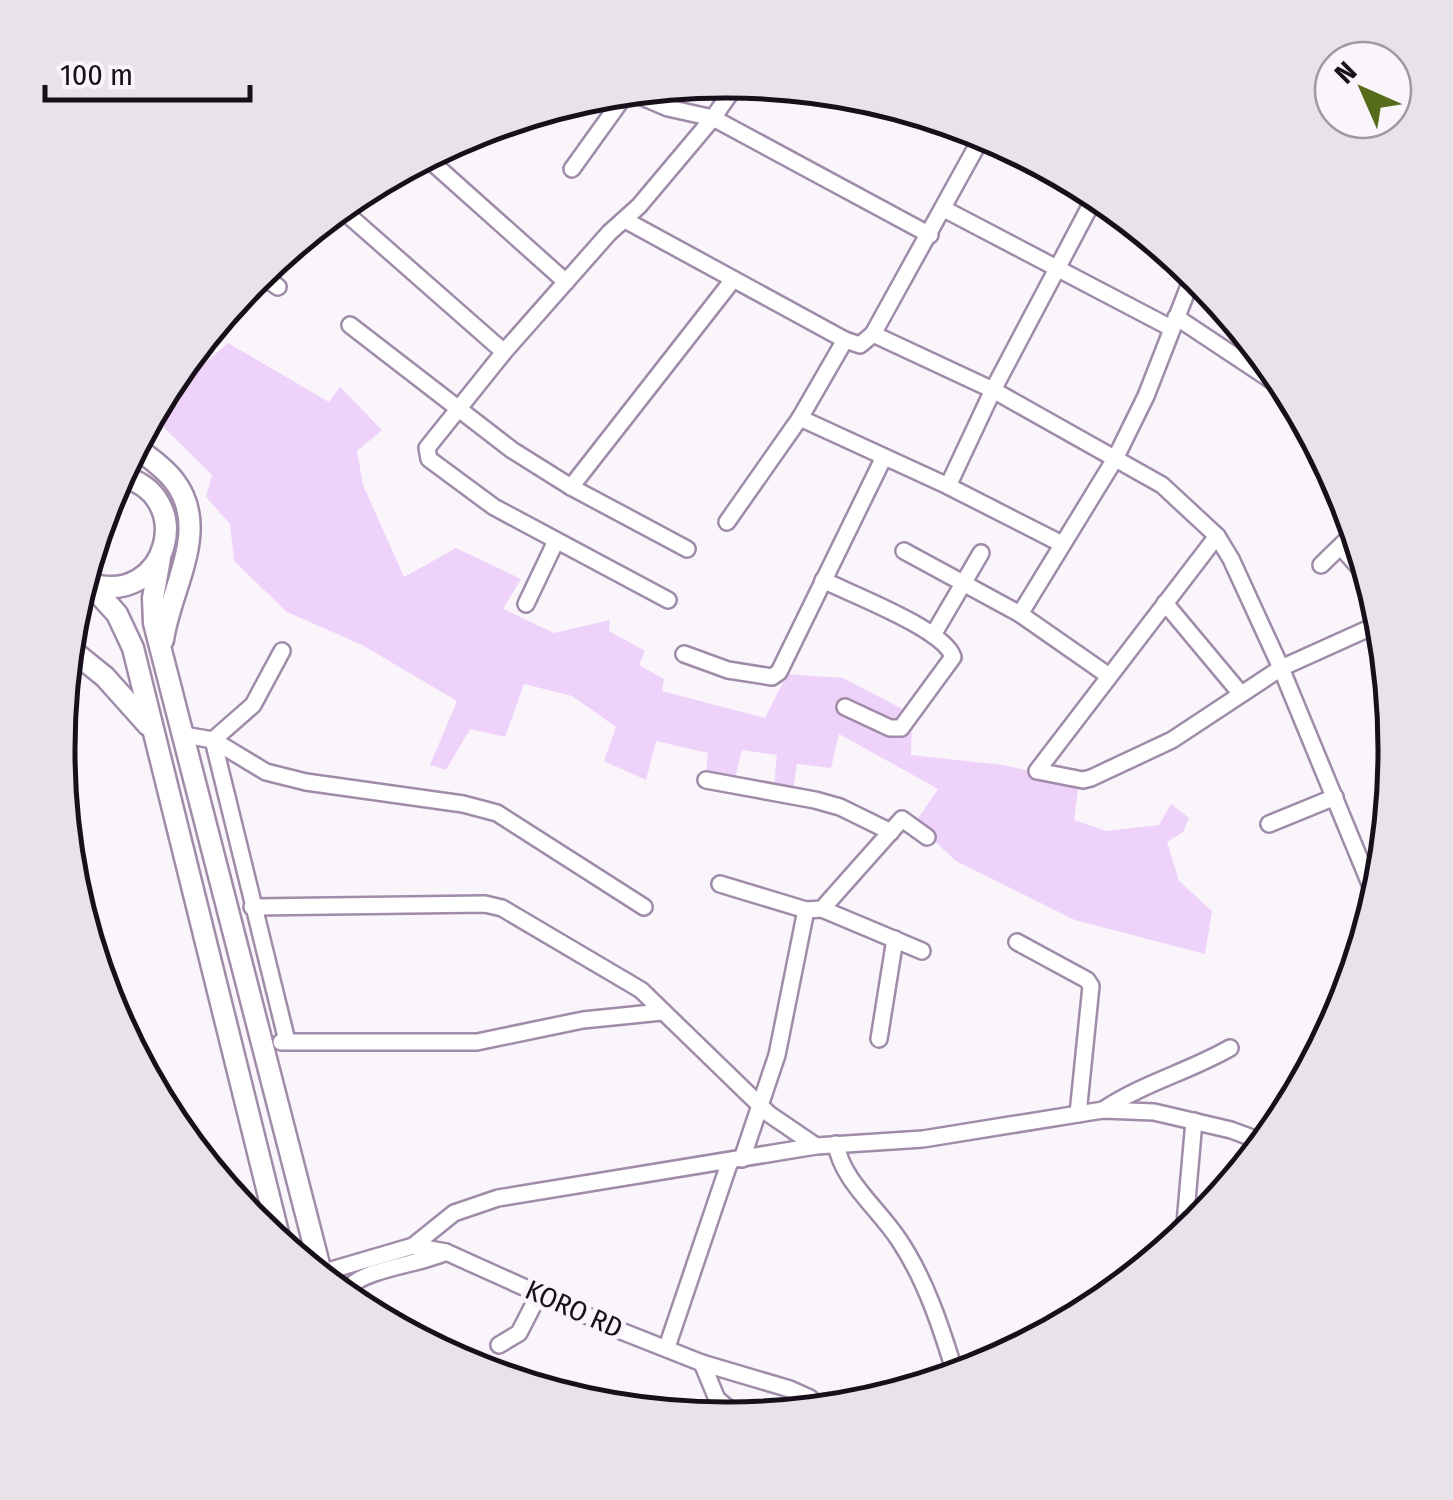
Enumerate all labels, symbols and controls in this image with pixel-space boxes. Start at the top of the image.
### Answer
scale bar [45,40,250,102]
north arrow [1313,40,1413,140]
text: N [1328,55,1363,90]
text: 100 m [60,57,133,93]
street label: KORO RD [520,1273,628,1345]

